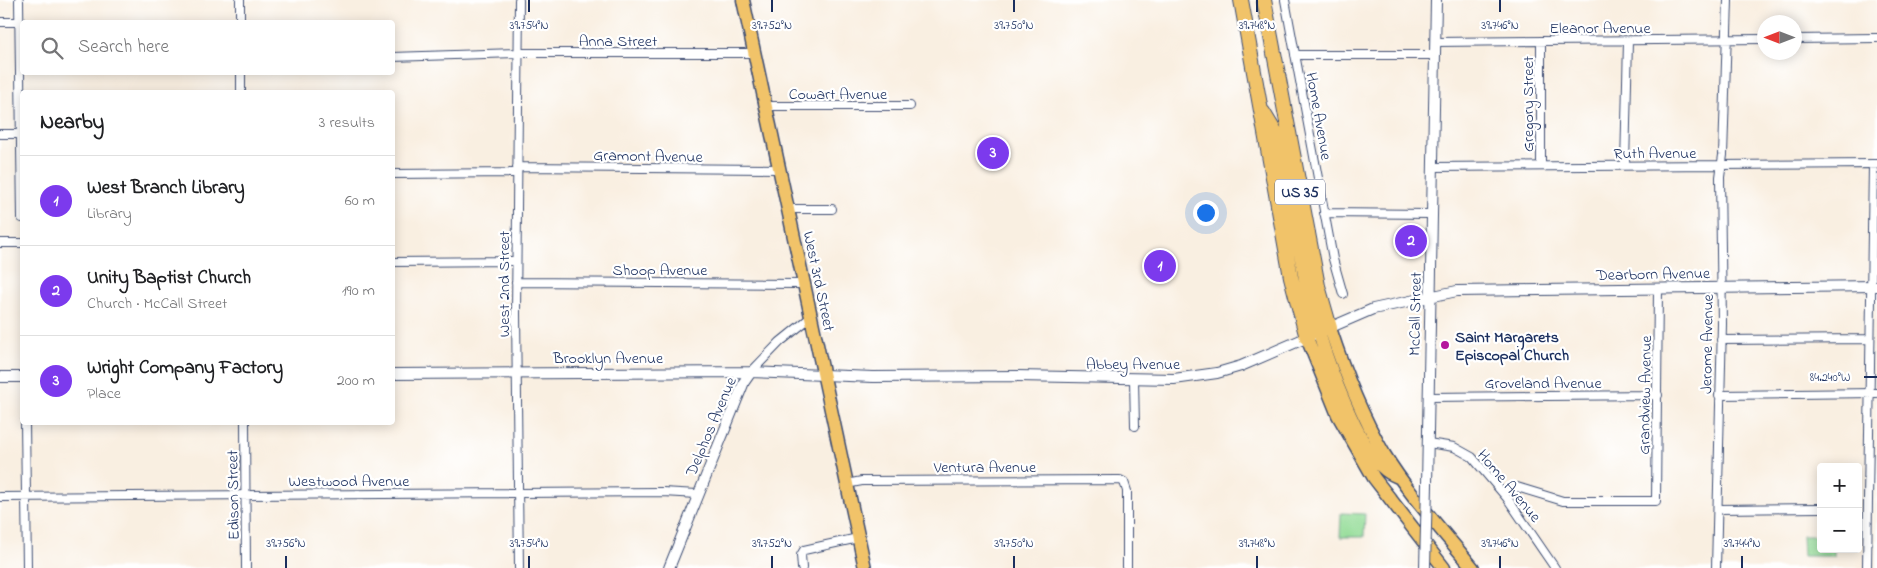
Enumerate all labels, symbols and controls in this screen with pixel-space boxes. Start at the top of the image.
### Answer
north arrow [1757,15,1802,60]
text: 39.754°N [509,17,549,35]
text: 39.752°N [752,17,792,35]
text: 39.750°N [994,17,1034,35]
text: 39.748°N [1239,17,1275,35]
text: 39.746°N [1481,17,1519,35]
street label: Eleanor Avenue [1549,17,1651,41]
search box [20,20,395,75]
street label: Anna Street [579,30,658,54]
icon: search [38,34,66,62]
text: Search here [78,34,169,61]
street label: Gregory Street [1517,55,1541,152]
street label: Home Avenue [1298,70,1338,163]
street label: Cowart Avenue [789,83,888,107]
text: Nearby [40,108,104,138]
text: 3 results [319,111,375,135]
pin: 3 [977,134,1009,172]
street label: Ruth Avenue [1614,142,1697,166]
street label: Gramont Avenue [593,144,704,170]
text: West Branch Library [87,175,245,202]
road number: US 35 [1275,180,1325,204]
text: 1 [53,189,59,213]
text: 60 m [345,189,375,213]
your location [1193,200,1219,226]
text: Library [87,202,132,226]
pin: 2 [1395,222,1427,260]
street label: West 3rd Street [796,229,841,334]
street label: West 2nd Street [493,230,517,337]
pin: 1 [1144,247,1176,285]
street label: Shoop Avenue [612,259,708,283]
street label: Dearborn Avenue [1595,262,1711,288]
text: Unity Baptist Church [87,265,251,292]
street label: McCall Street [1403,271,1429,356]
text: 2 [52,279,60,303]
text: 190 m [342,279,375,303]
text: Church · McCall Street [87,292,228,316]
street label: Jerome Avenue [1695,293,1721,394]
place label: Saint Margarets Episcopal Church [1455,326,1569,368]
street label: Grandview Avenue [1633,334,1659,455]
marker: Saint Margarets Episcopal Church [1439,339,1451,351]
street label: Brooklyn Avenue [552,347,664,371]
street label: Abbey Avenue [1086,353,1181,377]
text: Wright Company Factory [87,355,283,382]
text: 3 [53,369,59,393]
text: 200 m [337,369,375,393]
text: 84.240°W [1810,369,1850,387]
street label: Groveland Avenue [1484,372,1602,396]
street label: Delphos Avenue [680,373,744,481]
text: Place [87,382,121,406]
street label: Home Avenue [1471,444,1547,529]
street label: Edison Street [221,449,247,540]
street label: Ventura Avenue [933,456,1037,480]
map controls [1817,463,1862,553]
button: + [1817,463,1862,508]
street label: Westwood Avenue [289,470,410,494]
button: − [1817,508,1862,553]
text: 39.756°N [266,535,306,553]
text: 39.754°N [509,535,549,553]
text: 39.752°N [752,535,792,553]
text: 39.750°N [994,535,1034,553]
text: 39.748°N [1239,535,1275,553]
text: 39.746°N [1481,535,1519,553]
text: 39.744°N [1723,535,1761,553]

